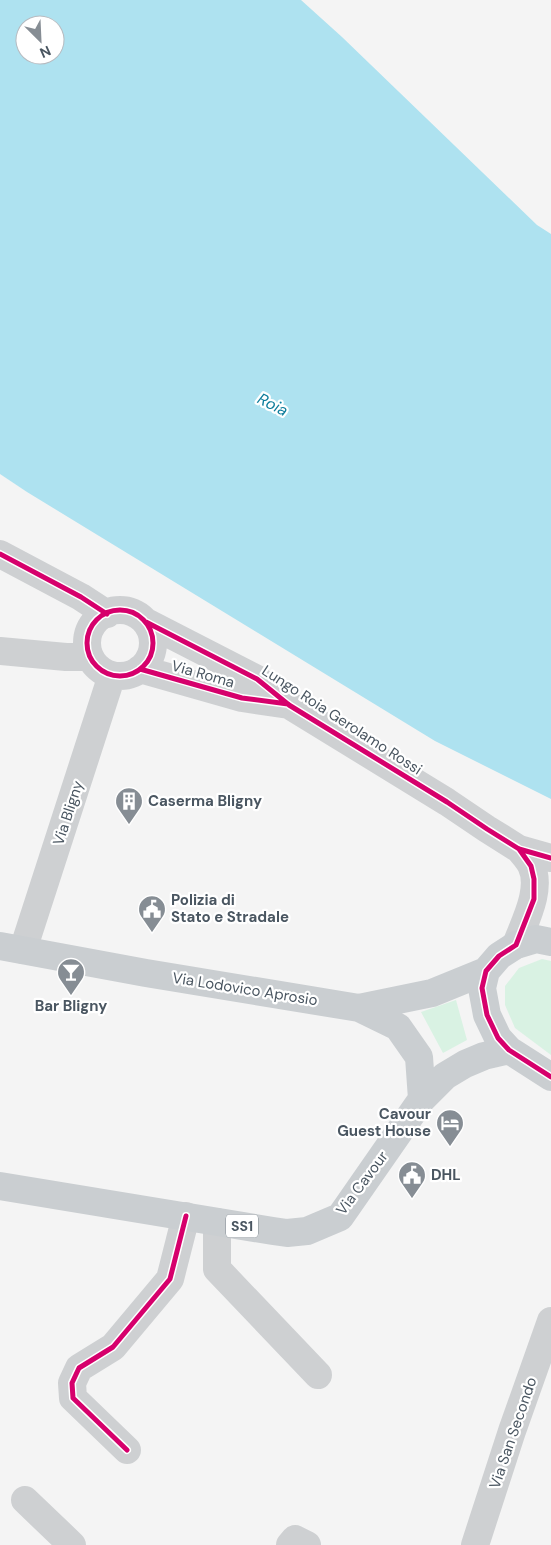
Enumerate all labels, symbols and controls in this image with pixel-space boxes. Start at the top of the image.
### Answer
north arrow [15,15,65,65]
text: N [37,42,54,62]
water label: Roia [254,388,292,421]
street label: Via Roma [169,655,237,693]
street label: Lungo Roia Gerolamo Rossi [258,661,426,779]
street label: Via Bligny [48,777,88,848]
building icon: Caserma Bligny [114,786,144,825]
place label: Caserma Bligny [148,791,262,811]
place label: Polizia di Stato e Stradale [171,890,289,927]
public building icon: Polizia di Stato e Stradale [137,894,167,933]
bar icon: Bar Bligny [56,957,86,996]
street label: Via Lodovico Aprosio [171,968,319,1010]
place label: Bar Bligny [35,996,107,1016]
place label: Cavour Guest House [337,1104,431,1141]
hotel icon: Cavour Guest House [435,1108,465,1147]
street label: Via Cavour [331,1147,393,1219]
public building icon: DHL [397,1160,427,1199]
place label: DHL [431,1165,461,1185]
road number: SS1 [226,1214,258,1238]
street label: Via San Secondo [485,1374,542,1492]

